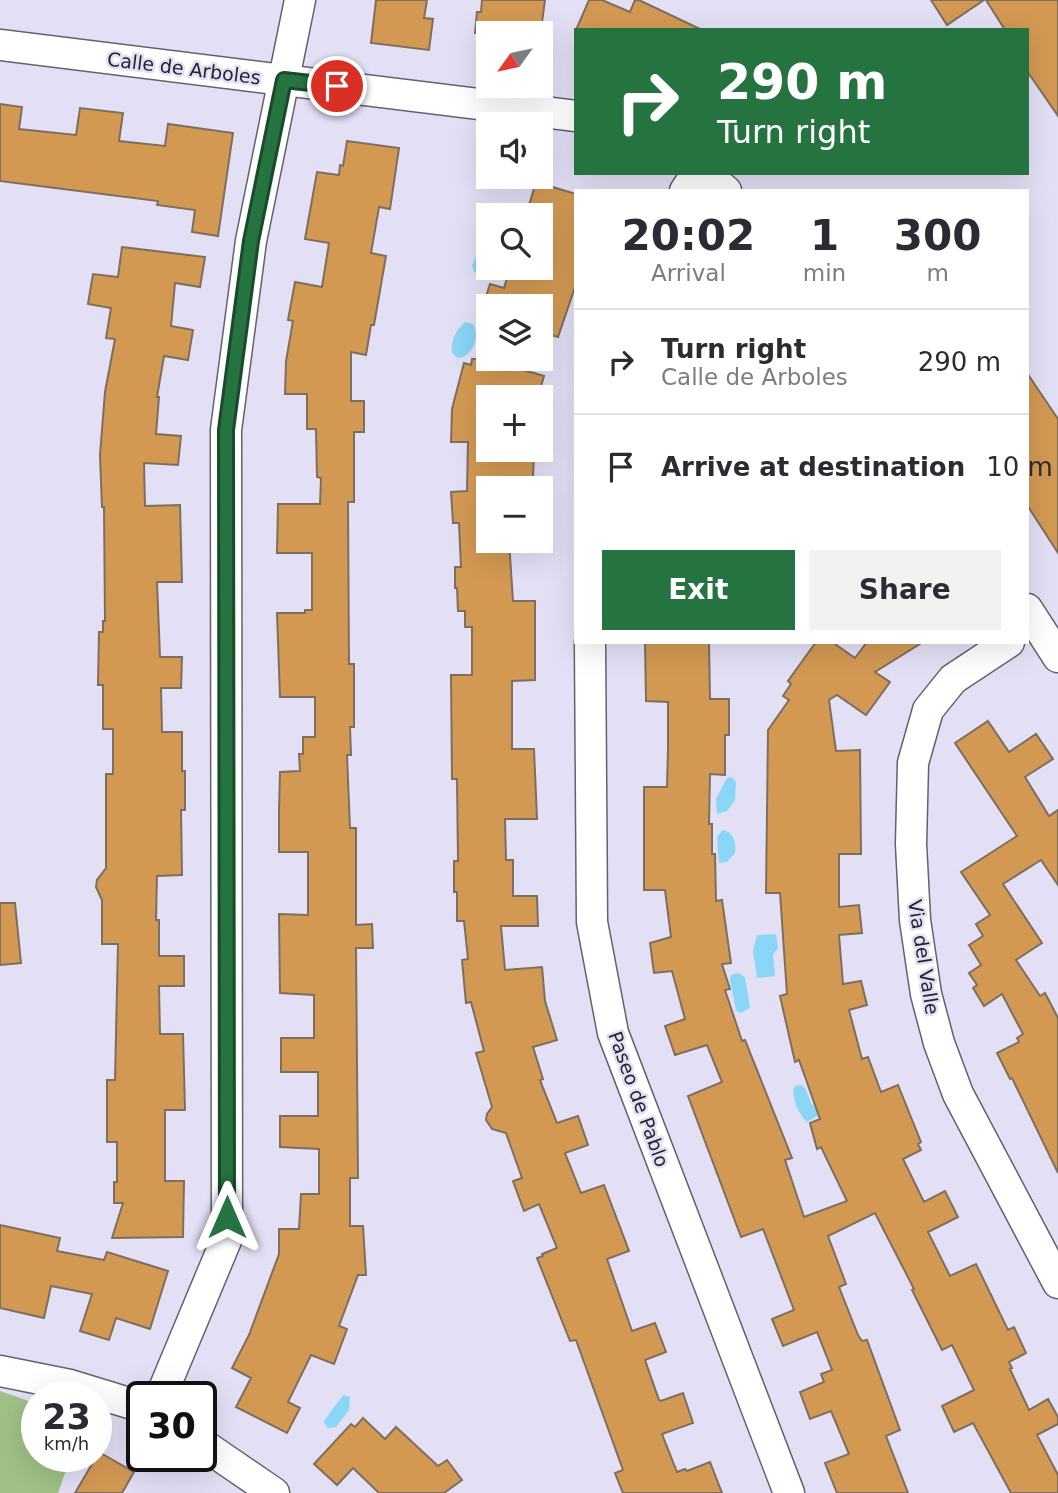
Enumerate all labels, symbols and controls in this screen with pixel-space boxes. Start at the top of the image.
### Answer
north arrow [476,21,553,98]
map controls [476,21,553,553]
street label: Calle de Arboles [106,48,262,88]
text: 290 m [717,54,887,111]
pin [307,56,367,116]
icon: right [602,56,693,147]
icon: arrive [318,67,356,105]
button: sound [476,112,553,189]
text: Turn right [717,113,870,151]
button: search [476,203,553,280]
text: 20:02 [622,211,755,260]
text: 1 [810,211,839,260]
text: 300 [894,211,981,260]
text: Arrival [651,260,726,286]
text: min [803,260,846,286]
text: m [926,260,949,286]
button: layers [476,294,553,371]
text: Turn right [661,334,806,364]
icon: right [602,343,640,381]
text: 290 m [918,347,1001,377]
text: Calle de Arboles [661,364,848,390]
button: + [476,385,553,462]
icon: arrive [602,448,640,486]
text: Arrive at destination [661,452,965,482]
text: 10 m [986,452,1053,482]
button: − [476,476,553,553]
button: Exit [602,550,795,630]
button: Share [809,550,1001,630]
street label: Via del Valle [904,898,944,1016]
street label: Paseo de Pablo [604,1028,674,1170]
position arrow [190,1180,264,1254]
speed limit sign: 30 [126,1381,217,1472]
text: 23 [42,1397,91,1437]
text: km/h [44,1433,89,1454]

